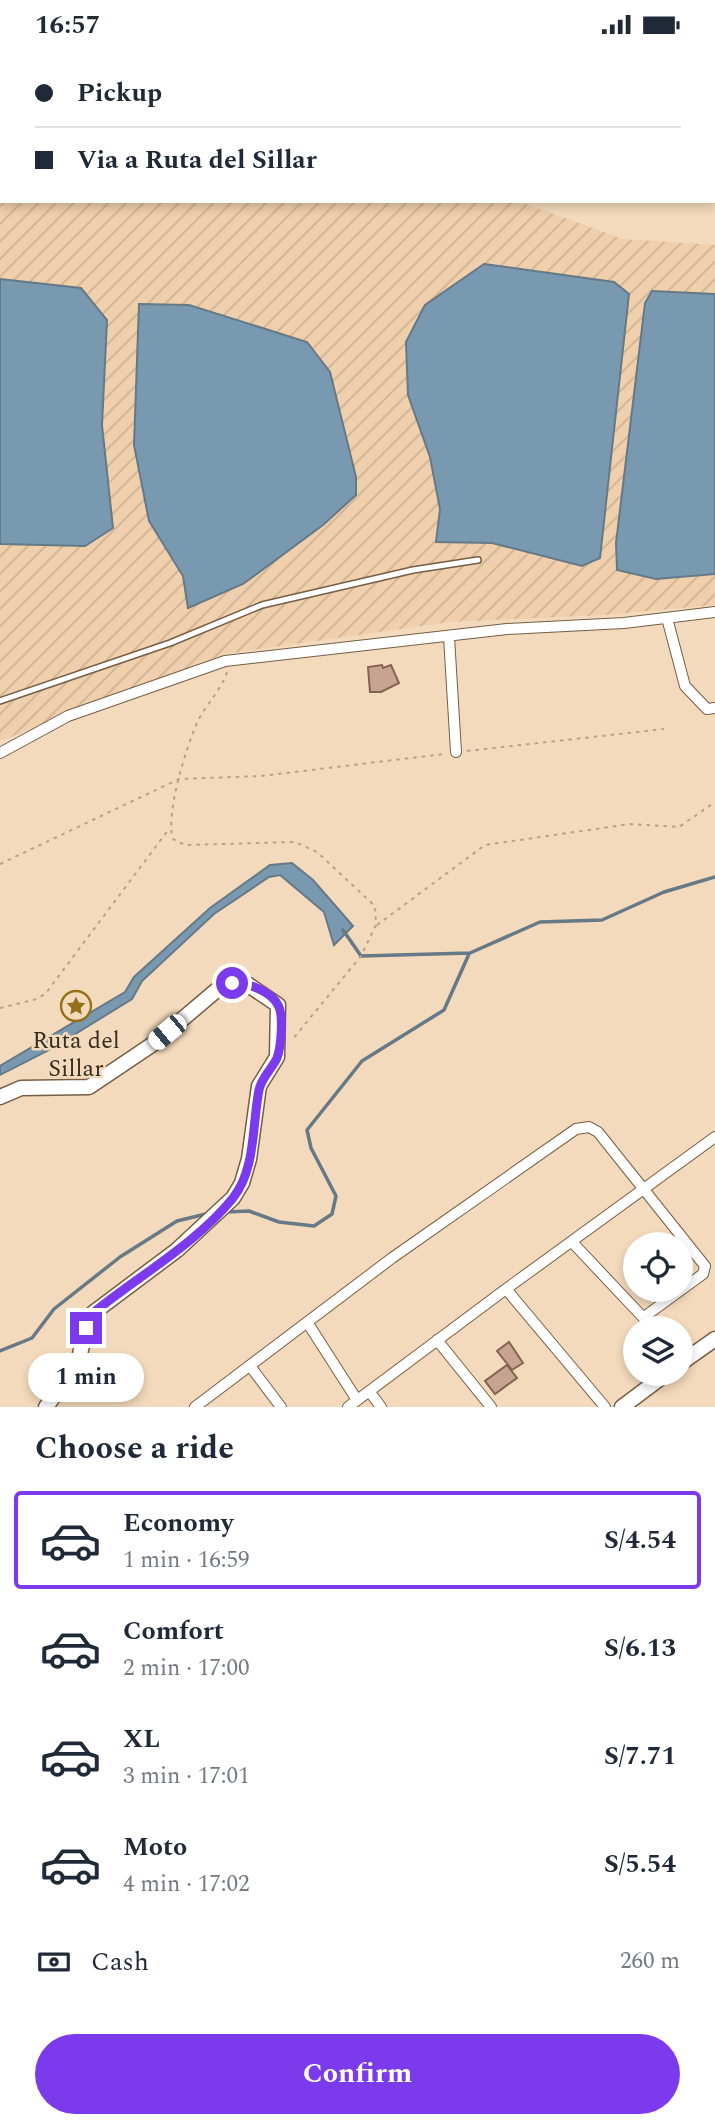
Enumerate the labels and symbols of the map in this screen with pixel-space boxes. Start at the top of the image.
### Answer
route start [216,967,248,999]
place icon: Ruta del Sillar [59,989,93,1023]
car [145,1010,190,1054]
place label: Ruta del Sillar [32,1023,120,1087]
route end [70,1312,102,1344]
callout: 1 min [28,1353,144,1401]

